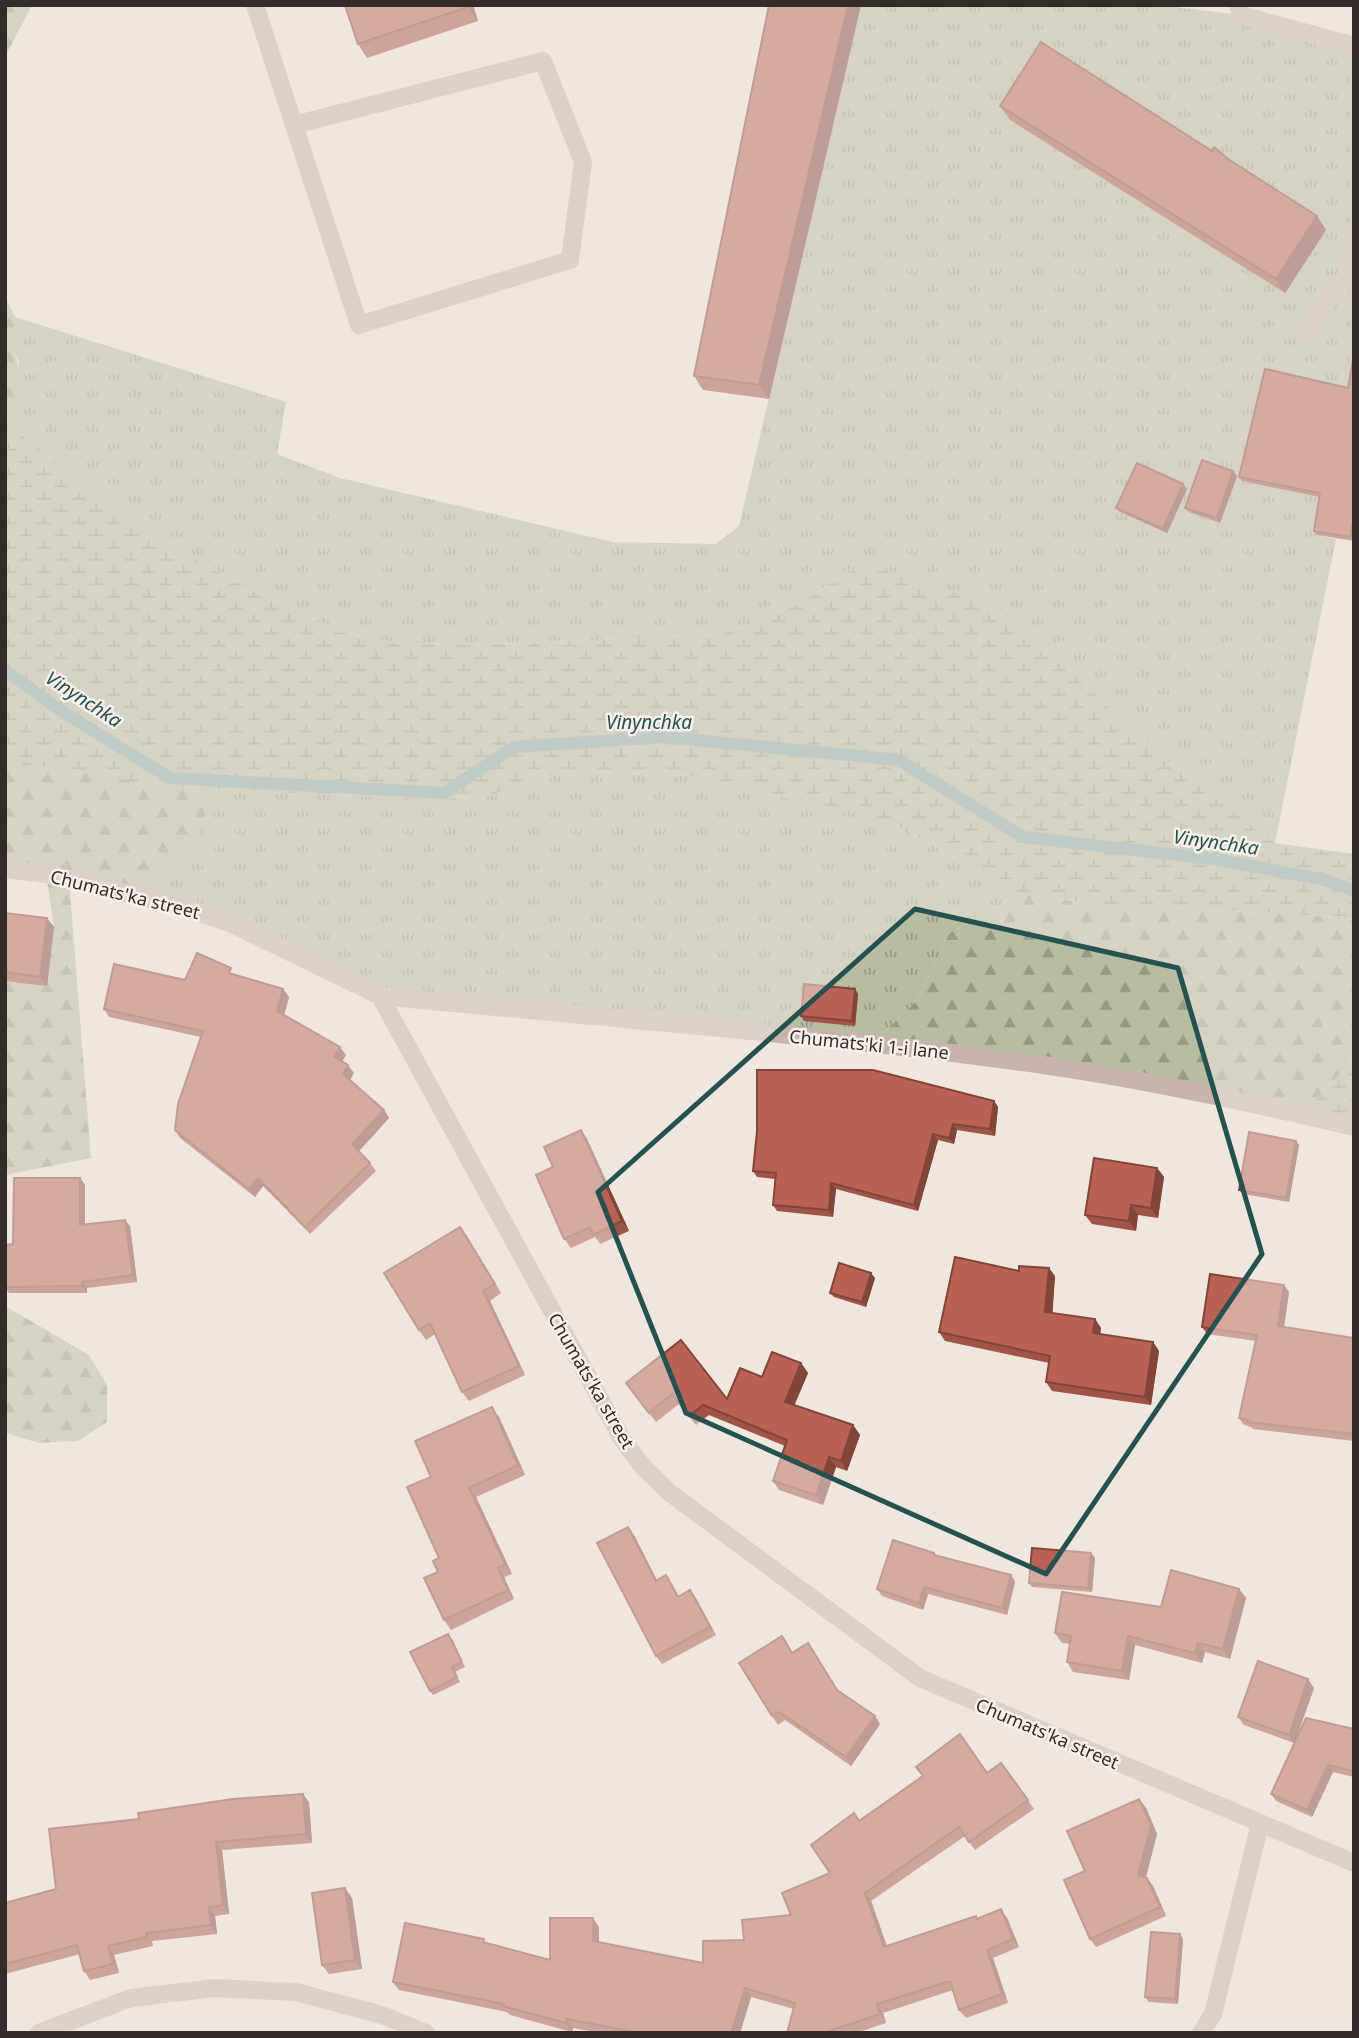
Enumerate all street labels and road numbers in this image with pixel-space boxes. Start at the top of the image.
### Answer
street label: Chumats'ka street [48,864,203,924]
street label: Chumats'ki 1-i lane [788,1024,950,1064]
street label: Chumats'ka street [543,1308,641,1453]
street label: Chumats'ka street [972,1692,1123,1774]

